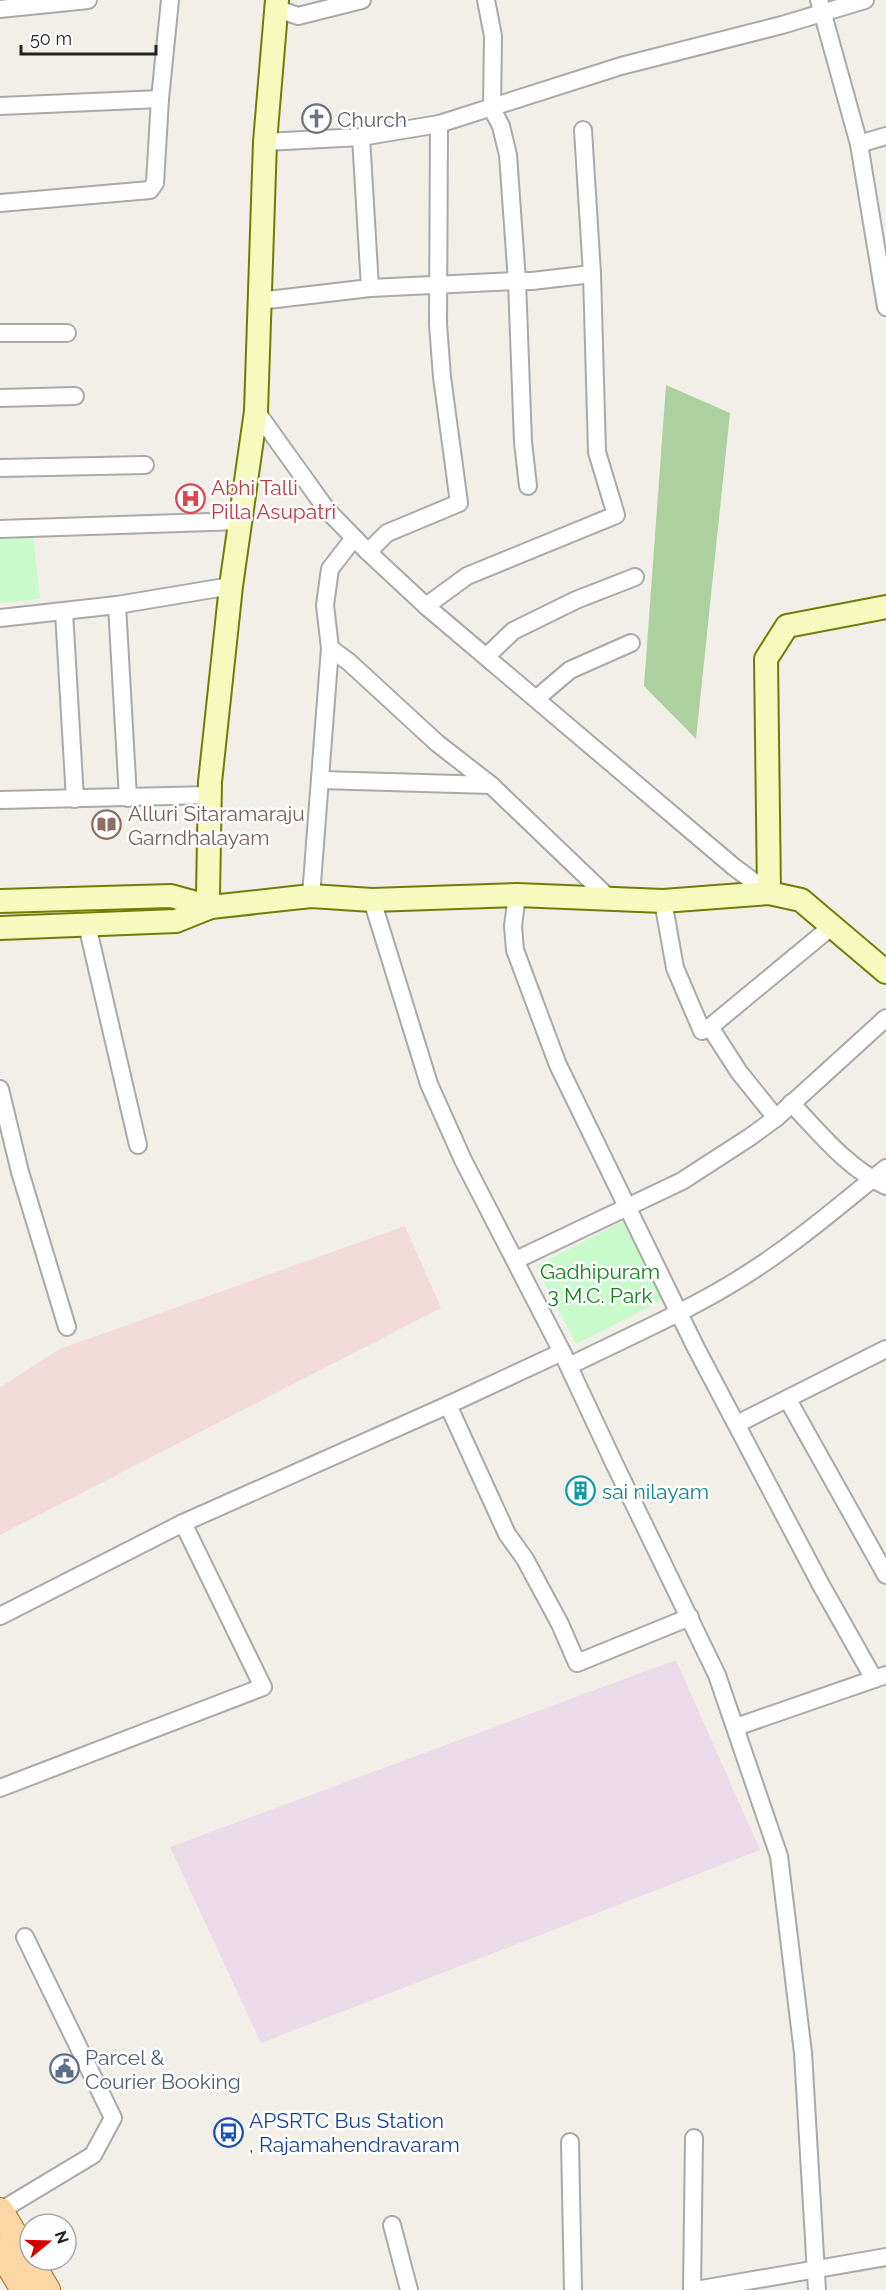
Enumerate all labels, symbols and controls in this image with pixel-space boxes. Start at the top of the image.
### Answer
scale bar [21,18,156,56]
text: 50 m [30,28,72,49]
church icon: Church [300,103,332,135]
place label: Church [337,107,407,132]
place label: Abhi Talli Pilla Asupatri [211,475,336,524]
hospital icon: Abhi Talli Pilla Asupatri [174,483,206,515]
place label: Alluri Sitaramaraju Garndhalayam [128,801,305,850]
library icon: Alluri Sitaramaraju Garndhalayam [91,809,123,841]
park label: Gadhipuram 3 M.C. Park [540,1259,660,1308]
building icon: sai nilayam [565,1475,597,1507]
place label: sai nilayam [602,1479,709,1504]
place label: Parcel & Courier Booking [85,2045,241,2094]
public building icon: Parcel & Courier Booking [48,2053,80,2085]
place label: APSRTC Bus Station , Rajamahendravaram [249,2108,460,2157]
bus stop icon: APSRTC Bus Station , Rajamahendravaram [212,2116,244,2148]
north arrow [18,2212,78,2272]
text: N [51,2228,73,2246]

